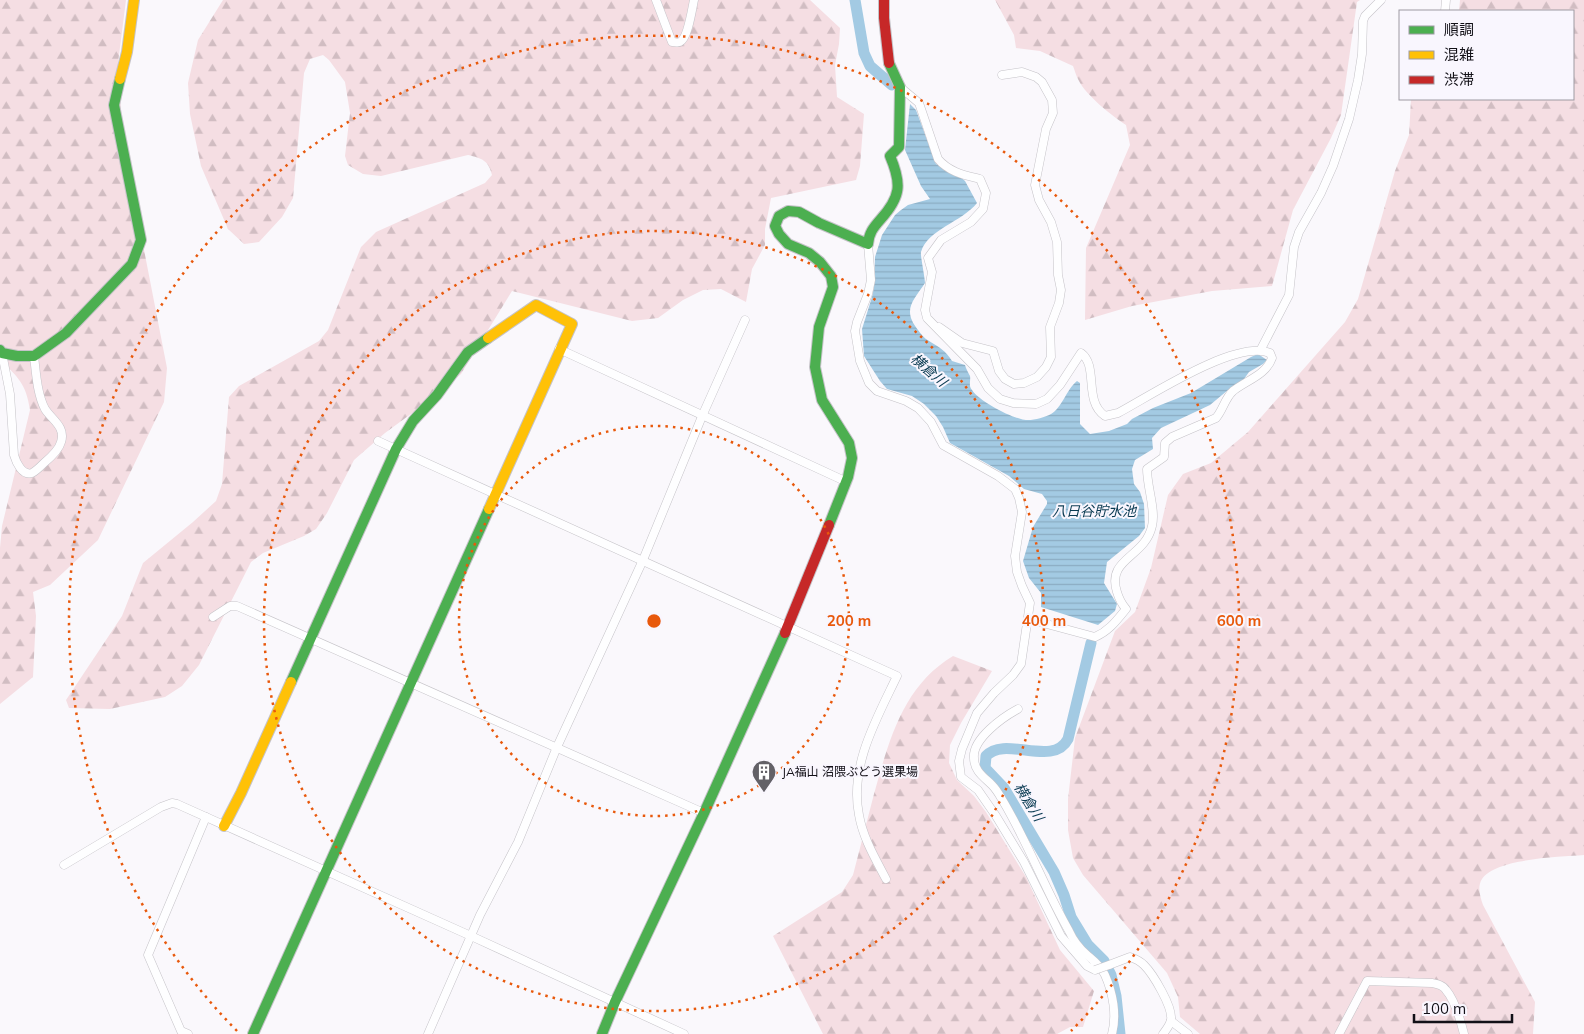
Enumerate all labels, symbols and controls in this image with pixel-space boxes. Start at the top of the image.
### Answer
legend [1399,10,1574,100]
text: 順調 [1444,20,1474,39]
text: 混雑 [1444,45,1474,64]
text: 渋滞 [1444,70,1474,89]
water label: 横倉川 [907,349,952,392]
water label: 八日谷貯水池 [1052,502,1138,520]
text: 200 m [827,611,871,630]
text: 400 m [1022,611,1066,630]
text: 600 m [1217,611,1261,630]
centre of rings [645,612,663,630]
building icon: JA福山 沼隈ぶどう選果場 [751,759,777,793]
place label: JA福山 沼隈ぶどう選果場 [782,764,918,779]
water label: 横倉川 [1010,779,1049,826]
scale bar [1414,992,1512,1024]
text: 100 m [1422,999,1466,1018]

